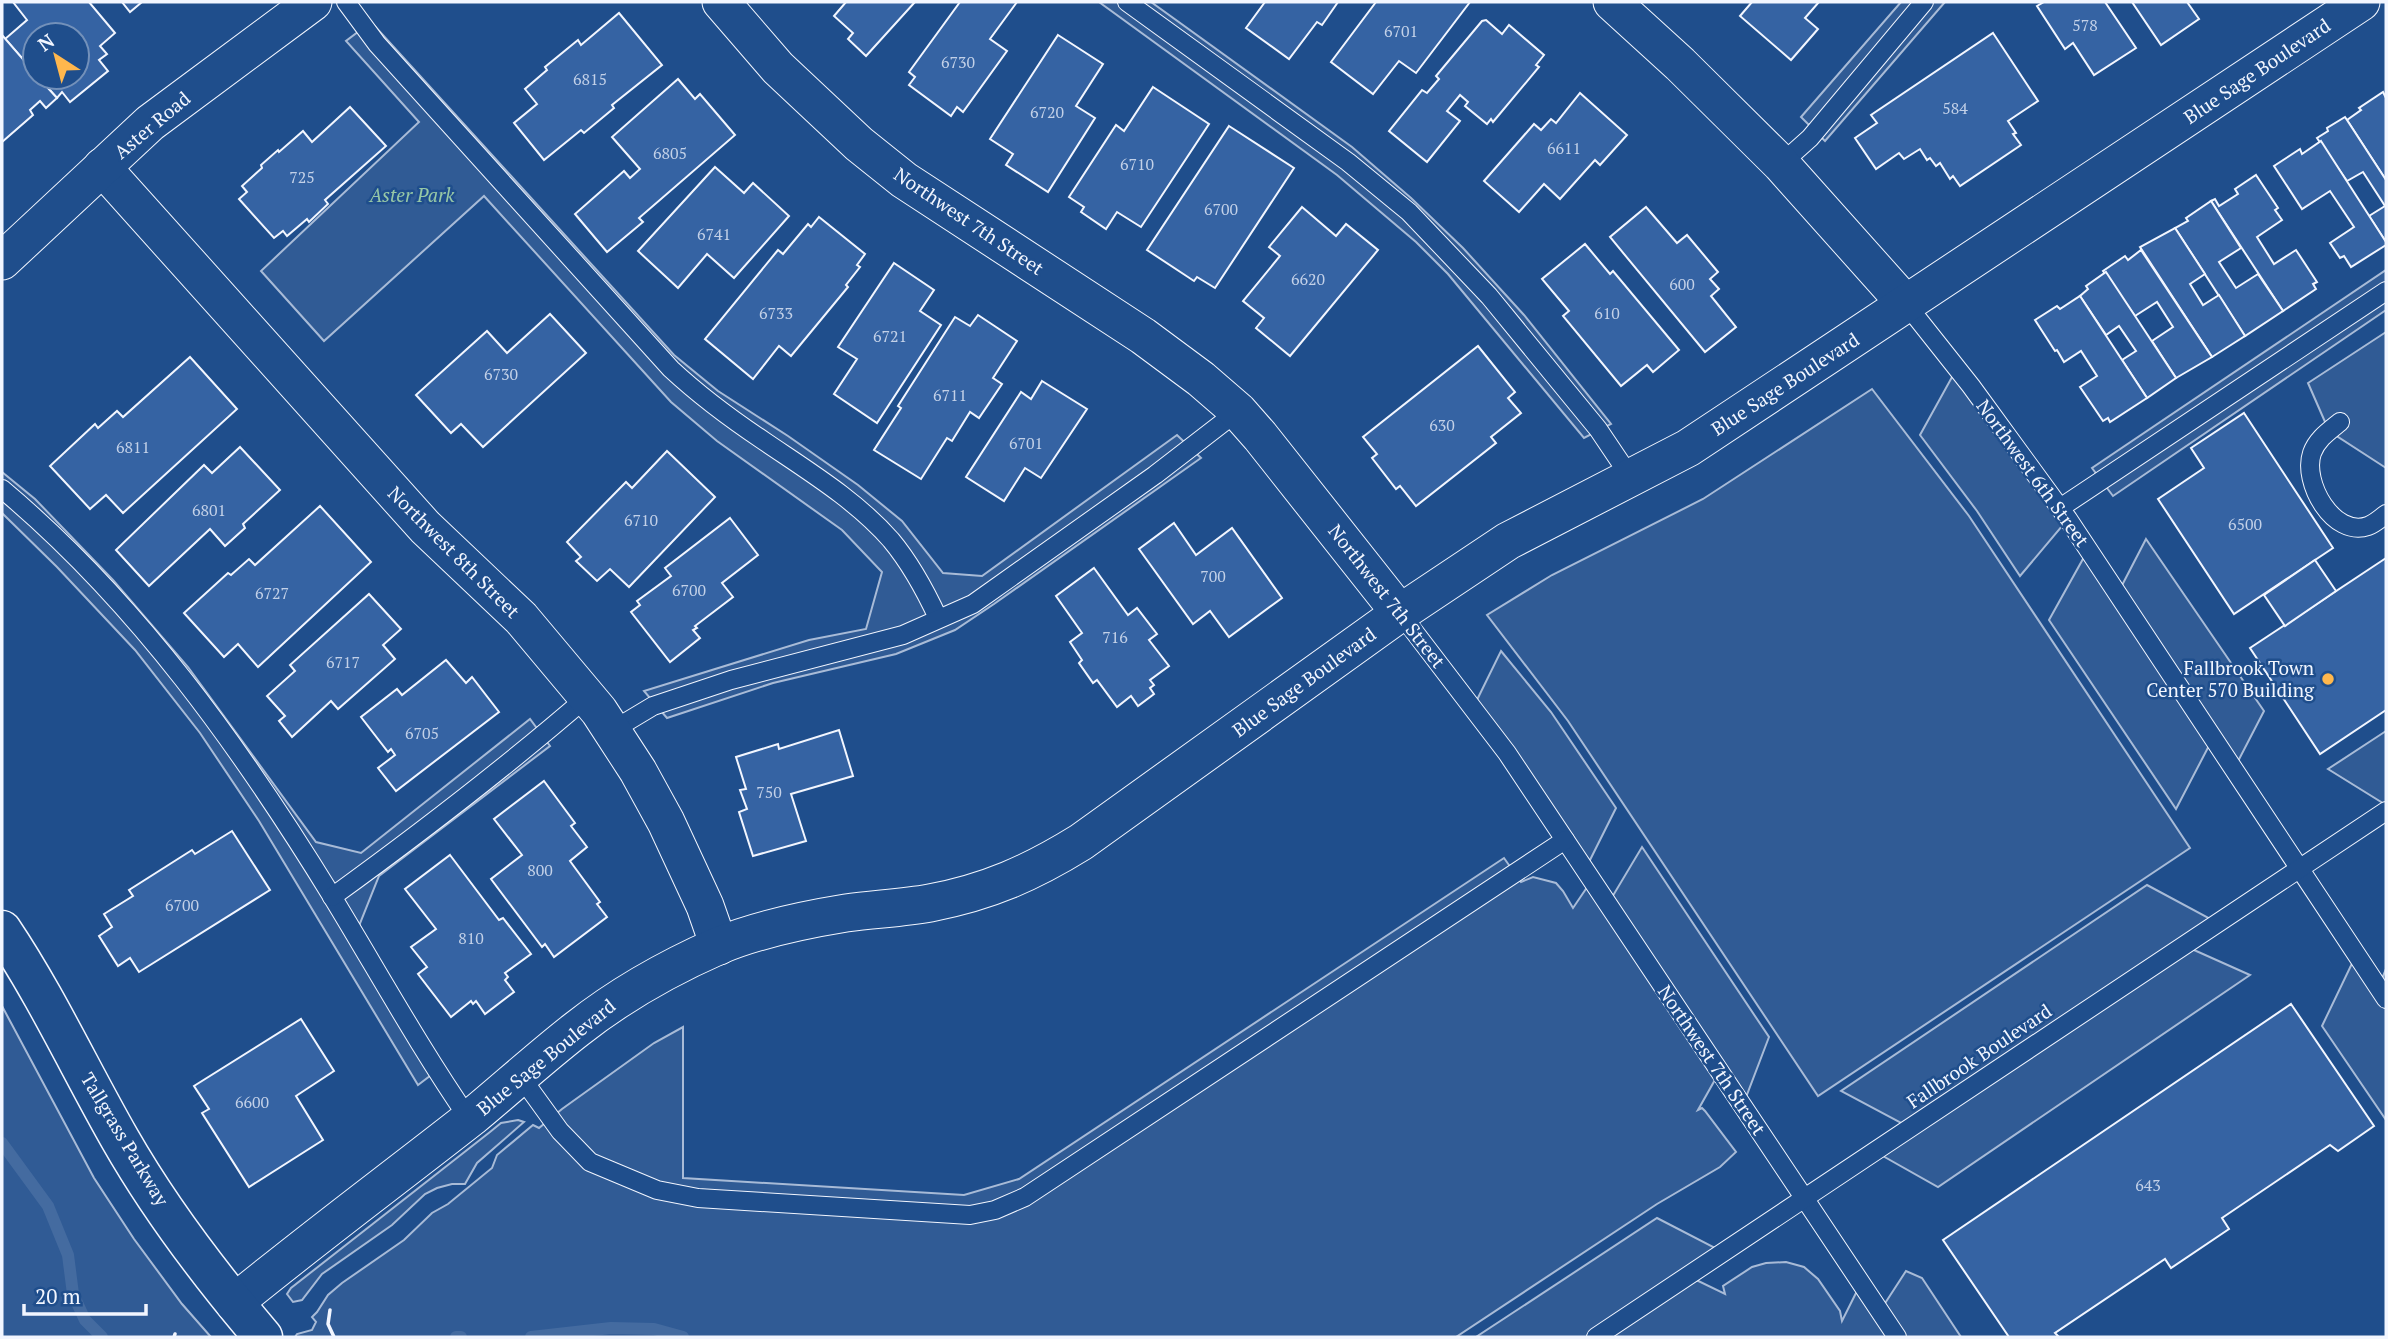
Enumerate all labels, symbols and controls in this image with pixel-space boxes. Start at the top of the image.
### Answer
street label: Blue Sage Boulevard [2179,12,2335,129]
house number: 578 [2072,14,2098,36]
house number: 6701 [1384,20,1418,42]
north arrow [21,21,91,91]
text: N [33,27,59,56]
house number: 6730 [941,51,975,73]
house number: 6815 [573,68,607,90]
street label: Aster Road [108,85,195,164]
house number: 584 [1942,97,1968,119]
house number: 6720 [1030,101,1064,123]
house number: 6611 [1547,137,1581,159]
house number: 6805 [653,142,687,164]
house number: 6710 [1120,153,1154,175]
street label: Northwest 7th Street [889,161,1049,280]
house number: 725 [289,166,315,188]
park label: Aster Park [369,182,455,207]
house number: 6700 [1204,198,1238,220]
house number: 6741 [697,223,731,245]
house number: 6620 [1291,268,1325,290]
house number: 600 [1669,273,1695,295]
house number: 6733 [759,302,793,324]
house number: 610 [1594,302,1620,324]
house number: 6721 [873,325,907,347]
street label: Blue Sage Boulevard [1706,326,1864,441]
house number: 6730 [484,363,518,385]
house number: 6711 [933,384,967,406]
street label: Northwest 6th Street [1971,394,2095,551]
house number: 630 [1429,414,1455,436]
house number: 6701 [1009,432,1043,454]
house number: 6811 [116,436,150,458]
street label: Northwest 8th Street [383,480,526,623]
house number: 6801 [192,499,226,521]
house number: 6710 [624,509,658,531]
house number: 6500 [2228,513,2262,535]
street label: Northwest 7th Street [1323,519,1451,673]
house number: 700 [1200,565,1226,587]
house number: 6700 [672,579,706,601]
house number: 6727 [255,582,289,604]
street label: Blue Sage Boulevard [1227,621,1381,742]
house number: 716 [1102,626,1128,648]
house number: 6717 [326,651,360,673]
place label: Fallbrook Town Center 570 Building [2146,655,2315,702]
marker: Fallbrook Town Center 570 Building [2320,671,2336,687]
house number: 6705 [405,722,439,744]
house number: 750 [756,781,782,803]
house number: 800 [527,859,553,881]
house number: 6700 [165,894,199,916]
house number: 810 [458,927,484,949]
street label: Northwest 7th Street [1653,980,1772,1140]
street label: Blue Sage Boulevard [471,993,621,1120]
street label: Fallbrook Boulevard [1901,998,2056,1113]
street label: Tallgrass Parkway [76,1068,175,1210]
house number: 6600 [235,1091,269,1113]
house number: 643 [2135,1174,2161,1196]
scale bar [24,1272,147,1316]
text: 20 m [35,1282,81,1310]

